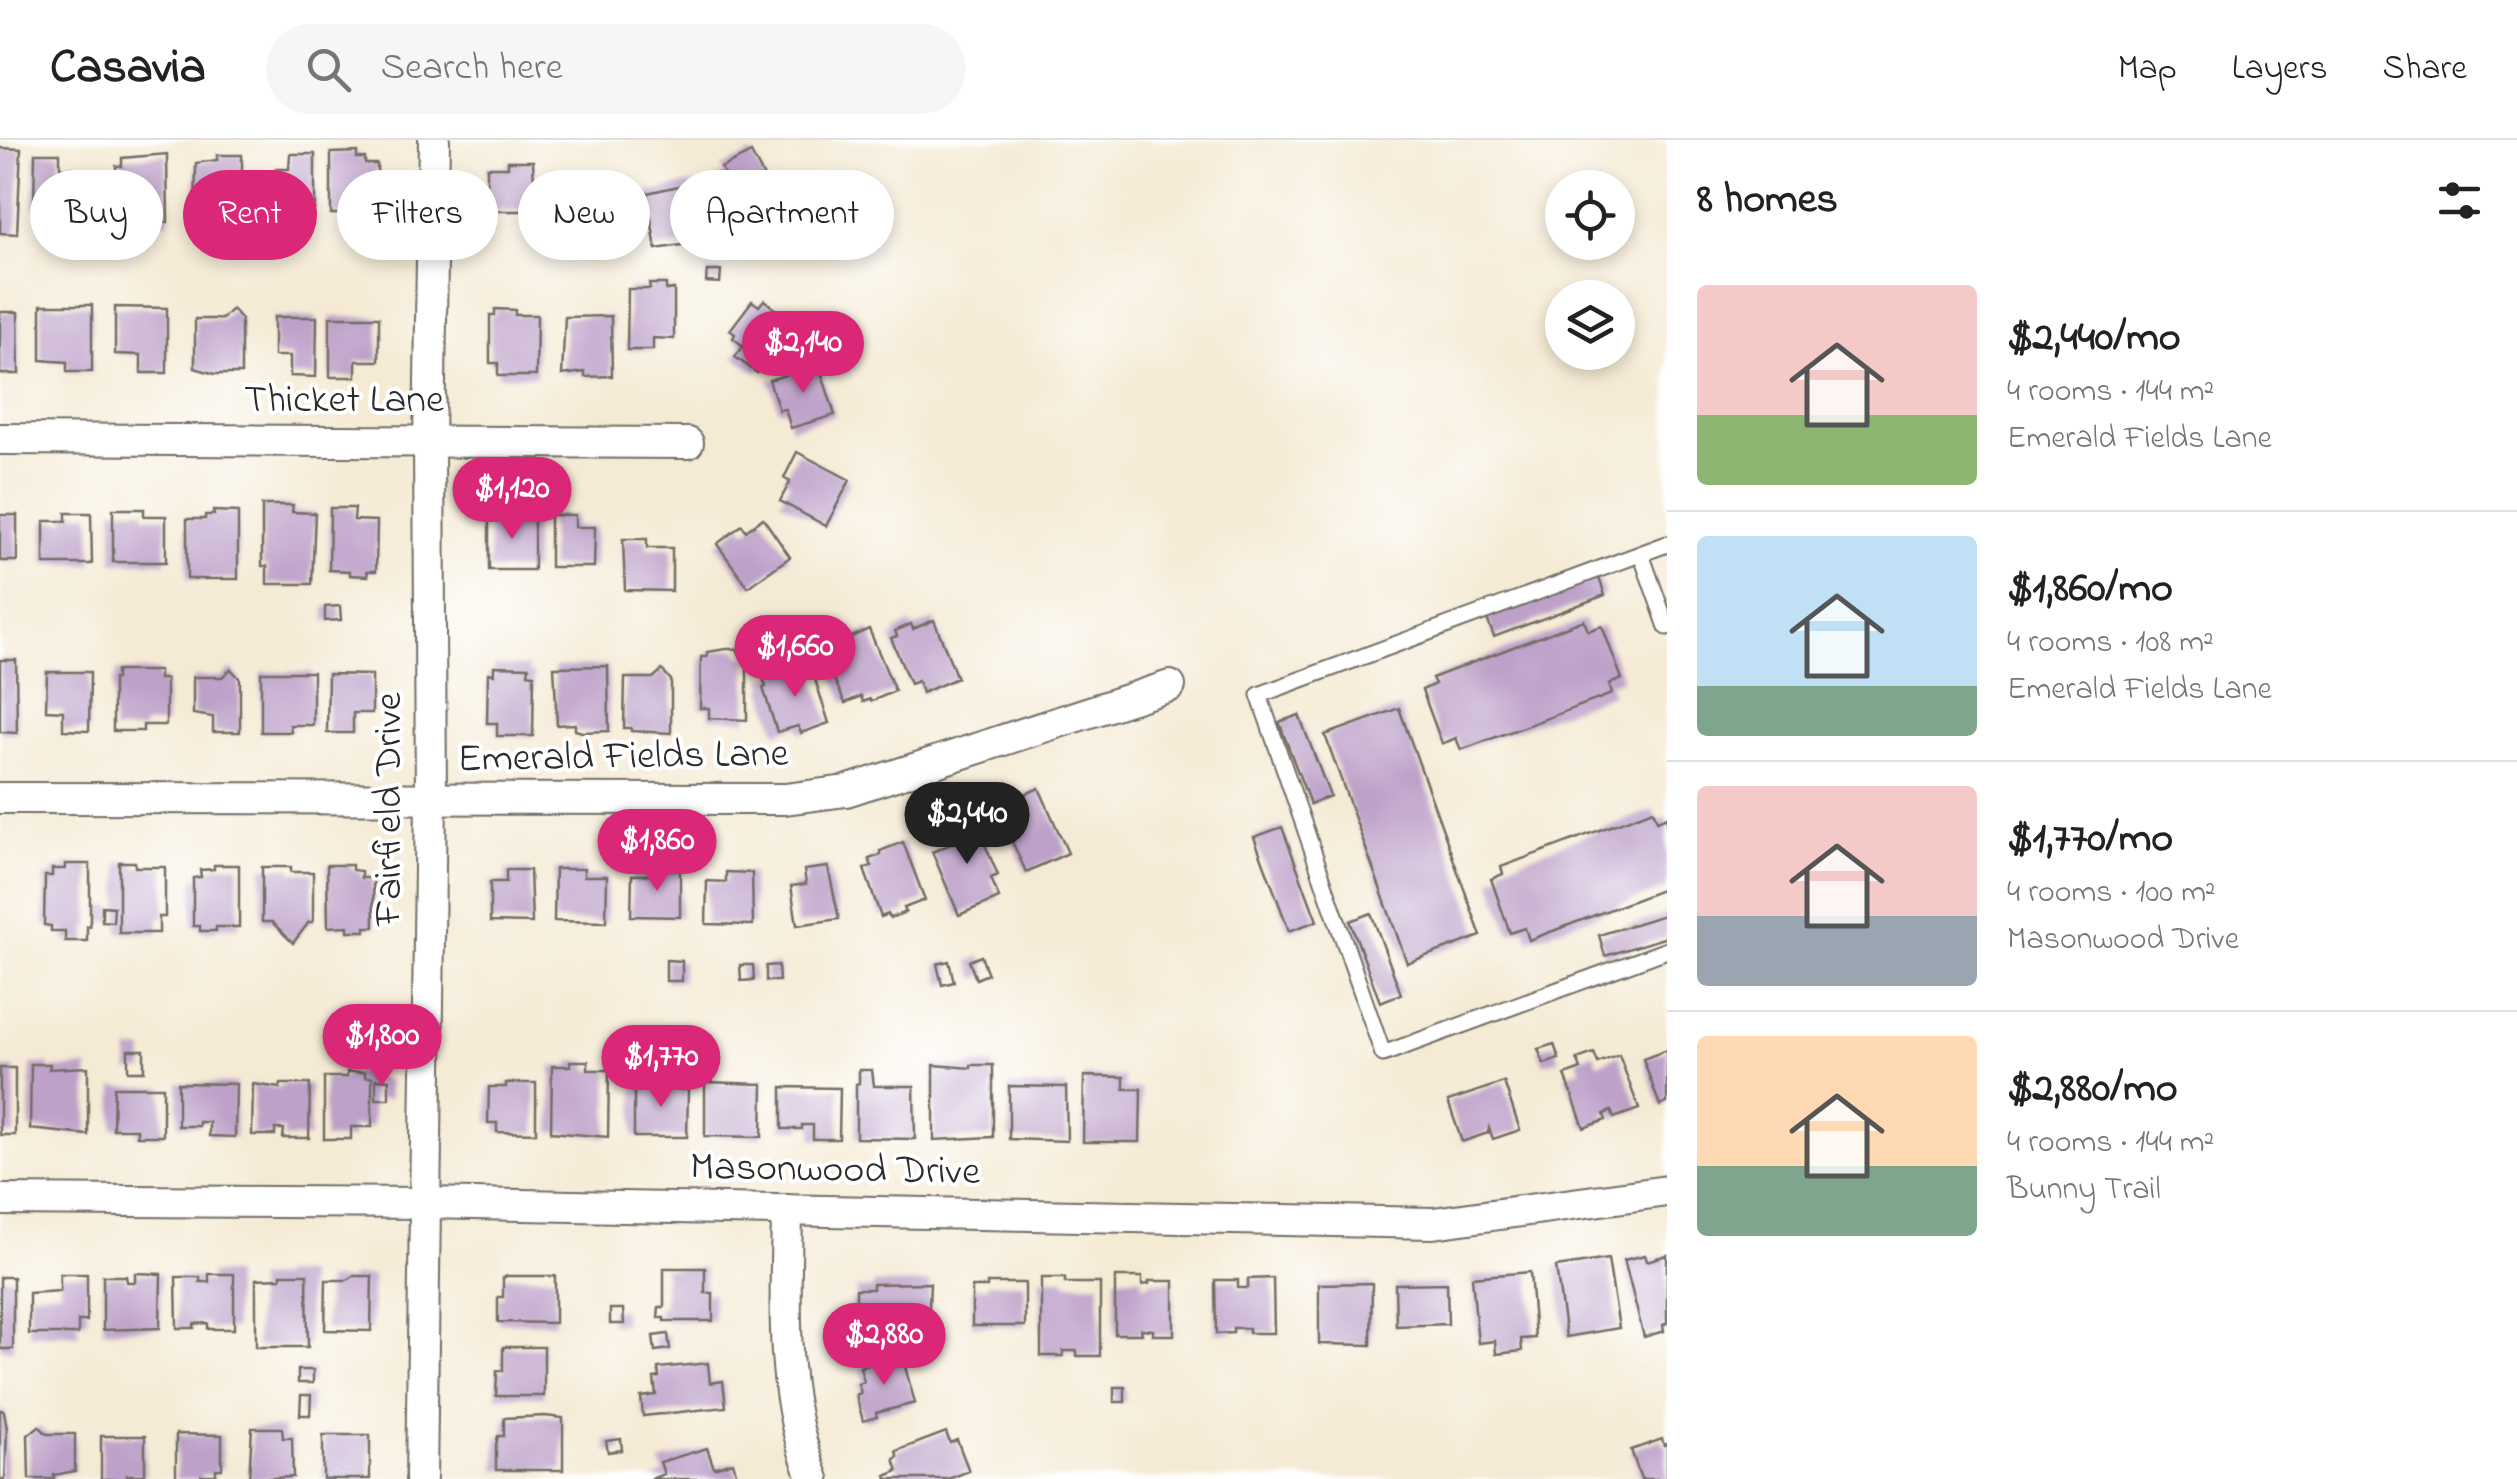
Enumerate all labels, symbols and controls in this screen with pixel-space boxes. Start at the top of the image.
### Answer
search box [266,24,966,114]
text: Casavia [50,34,206,104]
text: Search here [381,41,563,97]
icon: search [301,42,356,97]
text: Map [2118,44,2177,95]
text: Layers [2232,44,2327,95]
text: Share [2382,44,2467,95]
chip: Buy [30,170,163,260]
chip: Rent [183,170,317,260]
chip: Filters [337,170,498,260]
chip: New [518,170,650,260]
chip: Apartment [670,170,894,260]
map controls [1545,170,1635,370]
button: locate [1545,170,1635,260]
text: 8 homes [1697,170,1838,231]
icon: filters [2432,173,2487,228]
button: layers [1545,280,1635,370]
text: $2,440/mo [2007,308,2181,369]
pin: $2,140 [722,311,884,396]
text: $2,140 [764,320,842,367]
icon: home [1777,325,1897,445]
text: 4 rooms · 144 m² [2007,369,2214,416]
street label: Thicket Lane [244,372,444,431]
text: Emerald Fields Lane [2007,416,2272,463]
pin: $1,120 [431,457,593,542]
text: $1,120 [475,466,549,513]
text: $1,860/mo [2007,559,2173,620]
icon: home [1777,576,1897,696]
pin: $1,660 [714,615,876,700]
text: 4 rooms · 108 m² [2007,620,2214,667]
text: $1,660 [756,624,834,671]
text: Emerald Fields Lane [2007,667,2272,714]
street label: Fairfield Drive [361,692,420,927]
street label: Emerald Fields Lane [457,726,789,790]
pin: $2,440 [886,782,1048,867]
text: $2,440 [927,791,1007,838]
pin: $1,860 [576,809,738,894]
text: $1,770/mo [2007,809,2173,870]
text: $1,860 [620,818,694,865]
icon: home [1777,826,1897,946]
text: 4 rooms · 100 m² [2007,870,2215,917]
text: Masonwood Drive [2007,917,2239,964]
pin: $1,800 [301,1004,463,1089]
text: $1,800 [345,1013,419,1060]
pin: $1,770 [580,1025,742,1110]
text: $1,770 [623,1034,699,1081]
text: $2,880/mo [2007,1059,2178,1120]
icon: home [1777,1076,1897,1196]
text: 4 rooms · 144 m² [2007,1120,2214,1167]
street label: Masonwood Drive [689,1139,981,1203]
text: Bunny Trail [2007,1167,2161,1214]
pin: $2,880 [803,1303,965,1388]
text: $2,880 [845,1312,923,1359]

